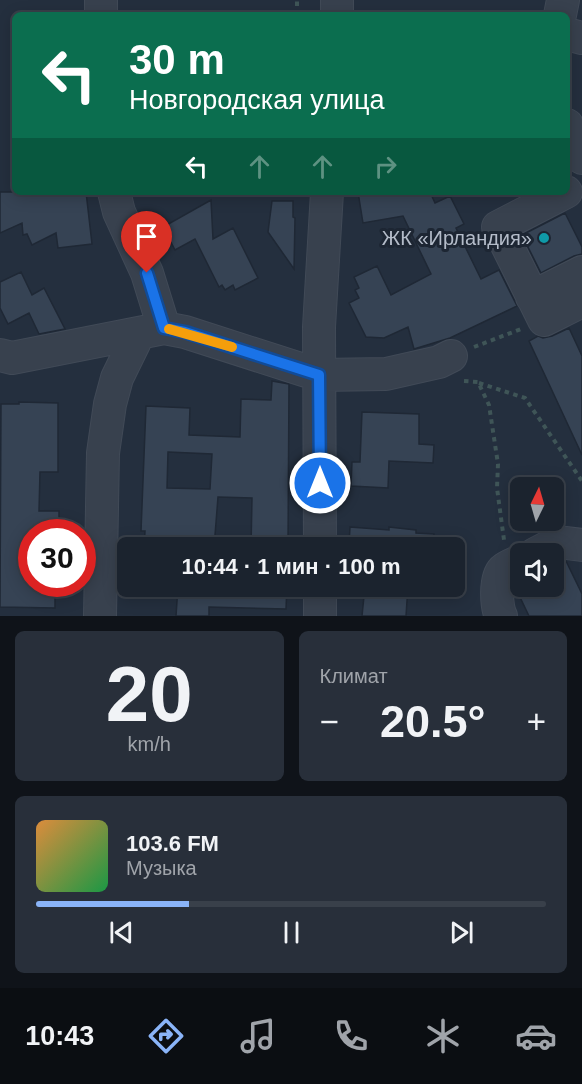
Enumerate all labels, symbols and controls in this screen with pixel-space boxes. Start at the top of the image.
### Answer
icon: left [30,36,108,114]
text: 30 m [129,36,225,83]
text: Новгородская улица [129,85,385,115]
icon: left [180,150,213,183]
icon: ahead [243,150,276,183]
icon: ahead [306,150,339,183]
icon: right [369,150,402,183]
pin [121,211,172,273]
icon: arrive [130,220,163,253]
place label: ЖК «Ирландия» [382,227,532,249]
marker: ЖК «Ирландия» [537,231,551,245]
position arrow [288,451,352,515]
north arrow [510,477,564,531]
map controls [510,477,564,597]
speed limit sign: 30 [18,519,96,597]
button: sound [510,543,564,597]
text: 10:44 · 1 мин · 100 m [181,554,401,579]
text: 20 [106,650,193,738]
text: Климат [320,665,388,687]
text: 20.5° [380,696,486,747]
text: − [320,703,339,740]
text: + [527,703,546,740]
text: km/h [128,733,171,755]
text: 103.6 FM [126,831,219,856]
text: Музыка [126,857,197,879]
icon: previous [105,916,138,949]
icon: pause [275,916,308,949]
icon: next [445,916,478,949]
icon: directions [145,1015,187,1057]
icon: music [237,1015,279,1057]
icon: phone [330,1015,372,1057]
icon: climate [422,1015,464,1057]
icon: car [515,1015,557,1057]
text: 10:43 [25,1021,94,1051]

